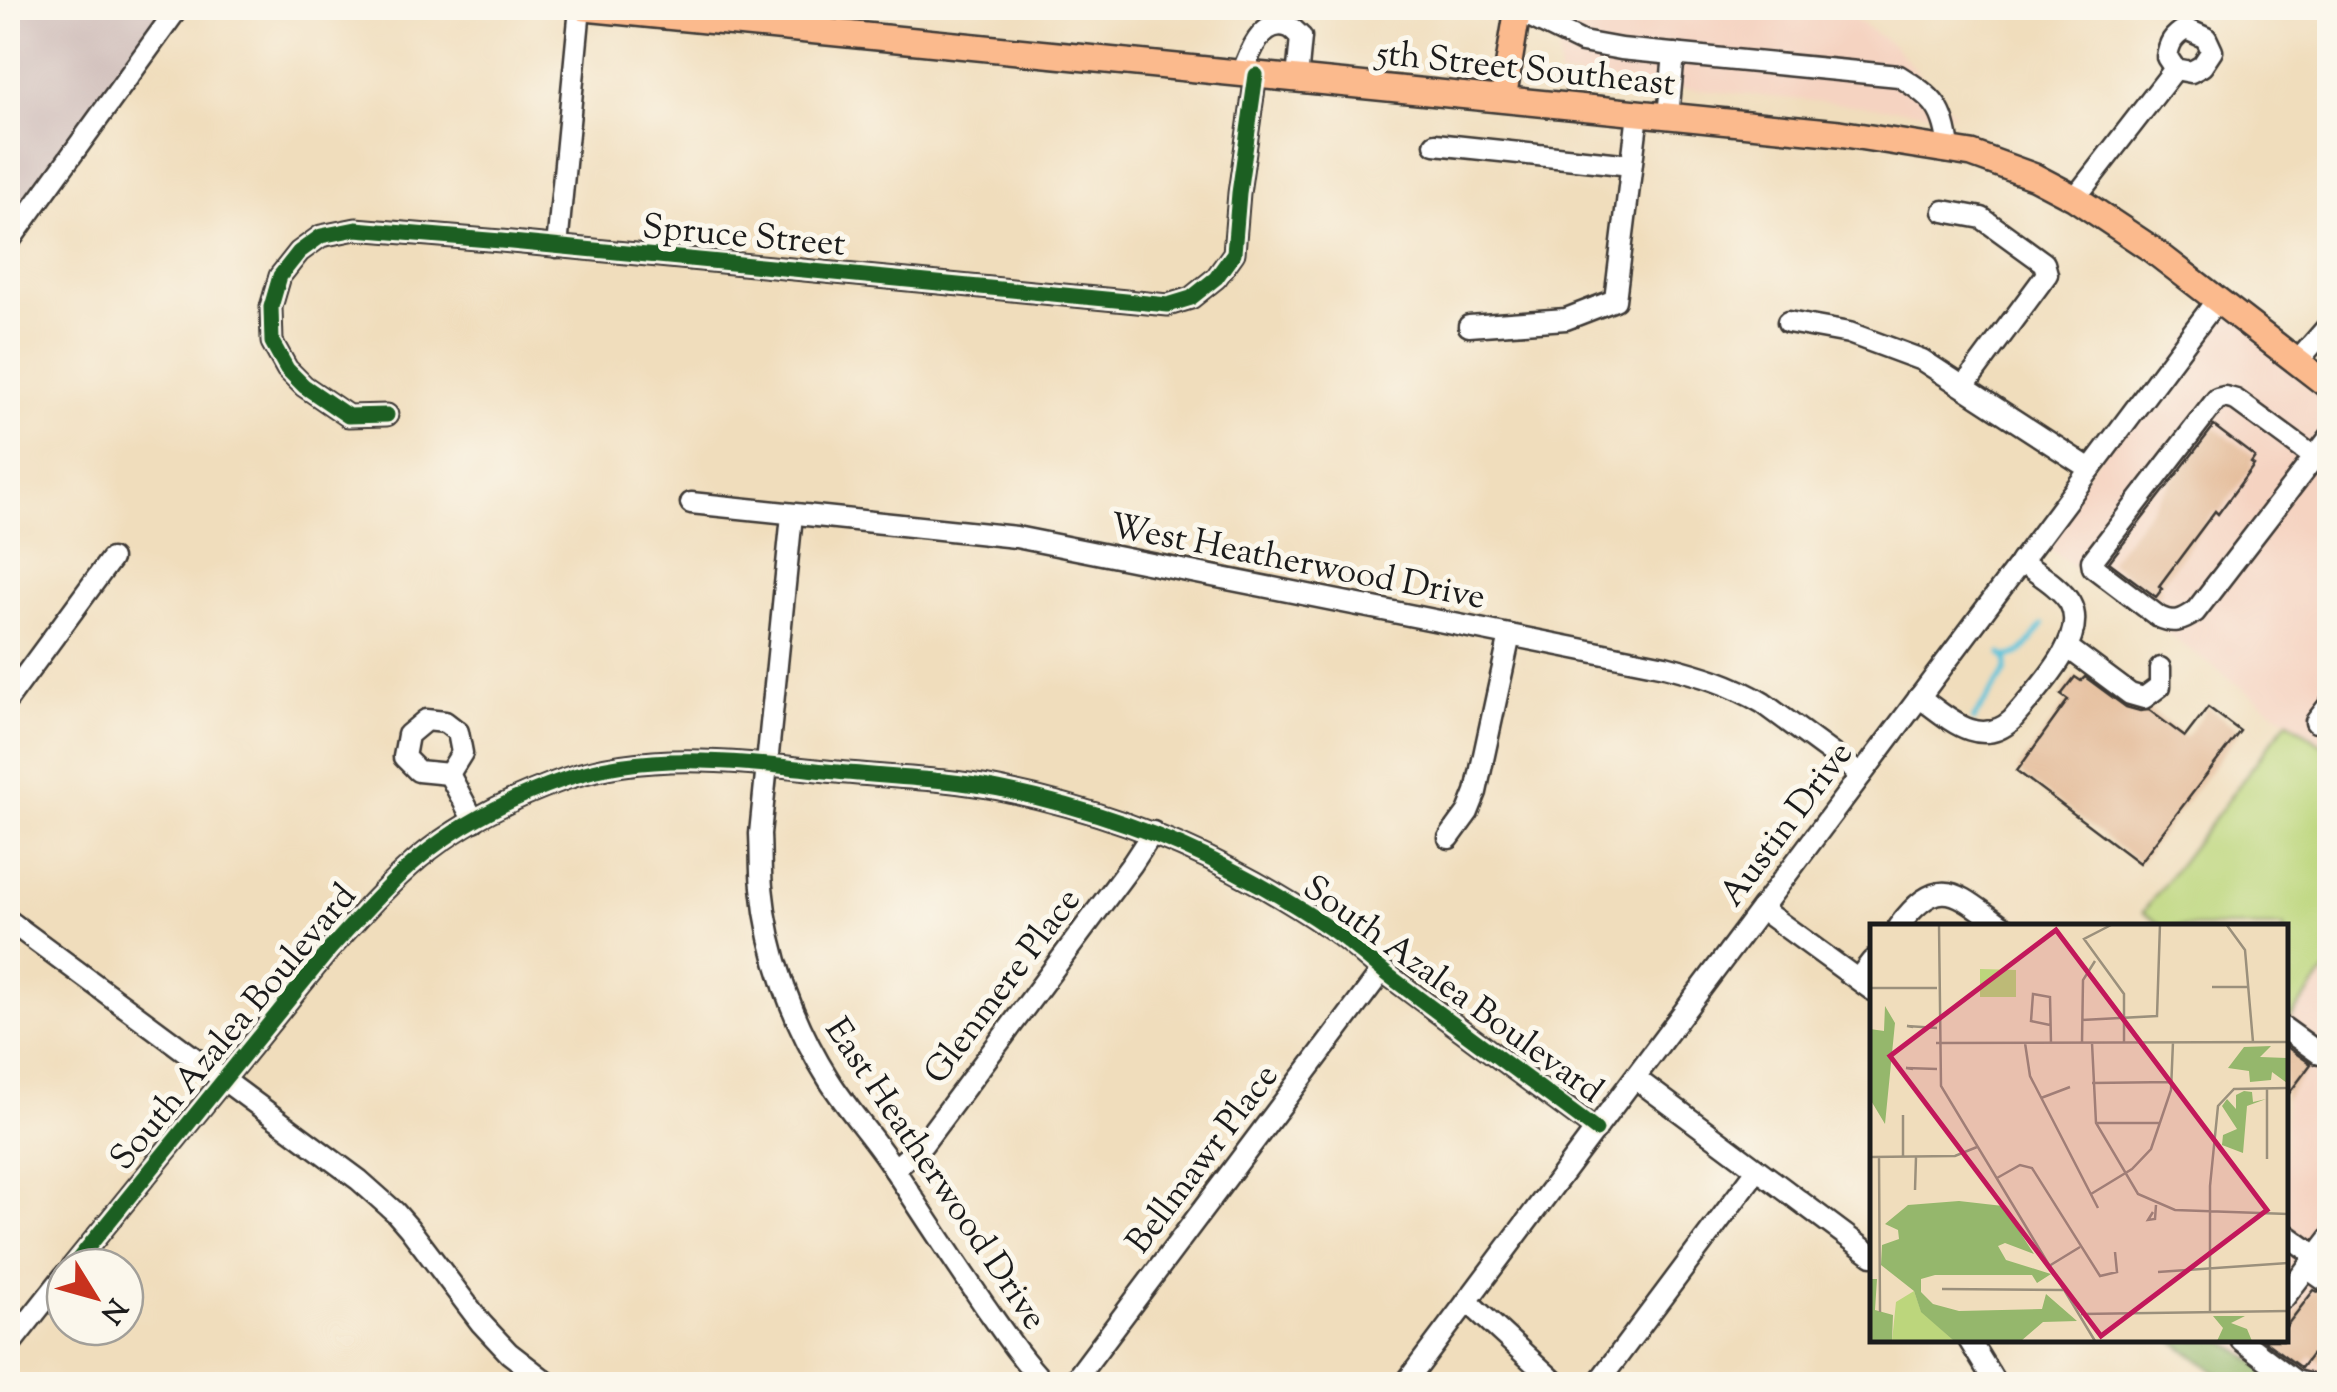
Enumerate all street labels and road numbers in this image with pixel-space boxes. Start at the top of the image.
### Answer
street label: 5th Street Southeast [1372,29,1678,112]
street label: Spruce Street [640,203,847,272]
street label: West Heatherwood Drive [1105,502,1489,625]
street label: Austin Drive [1709,732,1867,918]
street label: South Azalea Boulevard [1291,864,1613,1118]
street label: South Azalea Boulevard [99,874,370,1183]
street label: Glenmere Place [913,878,1095,1096]
street label: East Heatherwood Drive [810,1009,1058,1341]
street label: Bellmawr Place [1115,1054,1292,1266]

